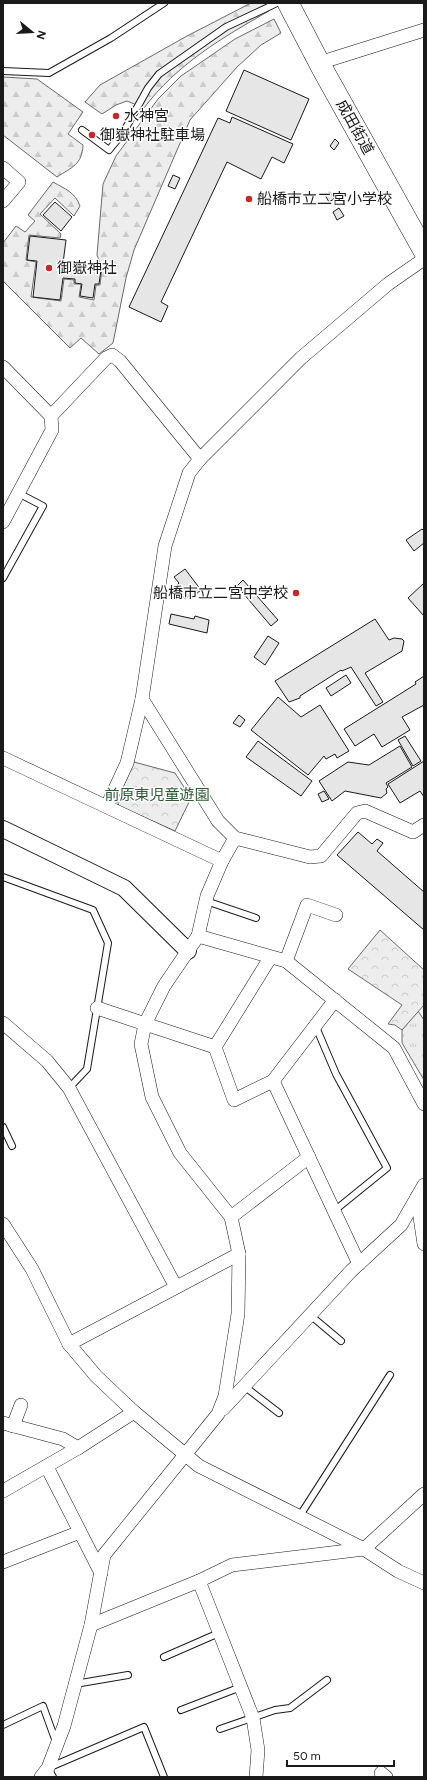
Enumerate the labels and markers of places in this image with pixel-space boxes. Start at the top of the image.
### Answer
place label: 水神宮 [124,107,169,125]
marker: 水神宮 [111,111,121,121]
place label: 御嶽神社駐車場 [100,126,205,144]
marker: 御嶽神社駐車場 [87,130,97,140]
place label: 船橋市立二宮小学校 [257,190,392,208]
marker: 船橋市立二宮小学校 [244,194,254,204]
place label: 御嶽神社 [57,259,117,277]
marker: 御嶽神社 [44,263,54,273]
place label: 船橋市立二宮中学校 [153,584,288,602]
marker: 船橋市立二宮中学校 [291,588,301,598]

